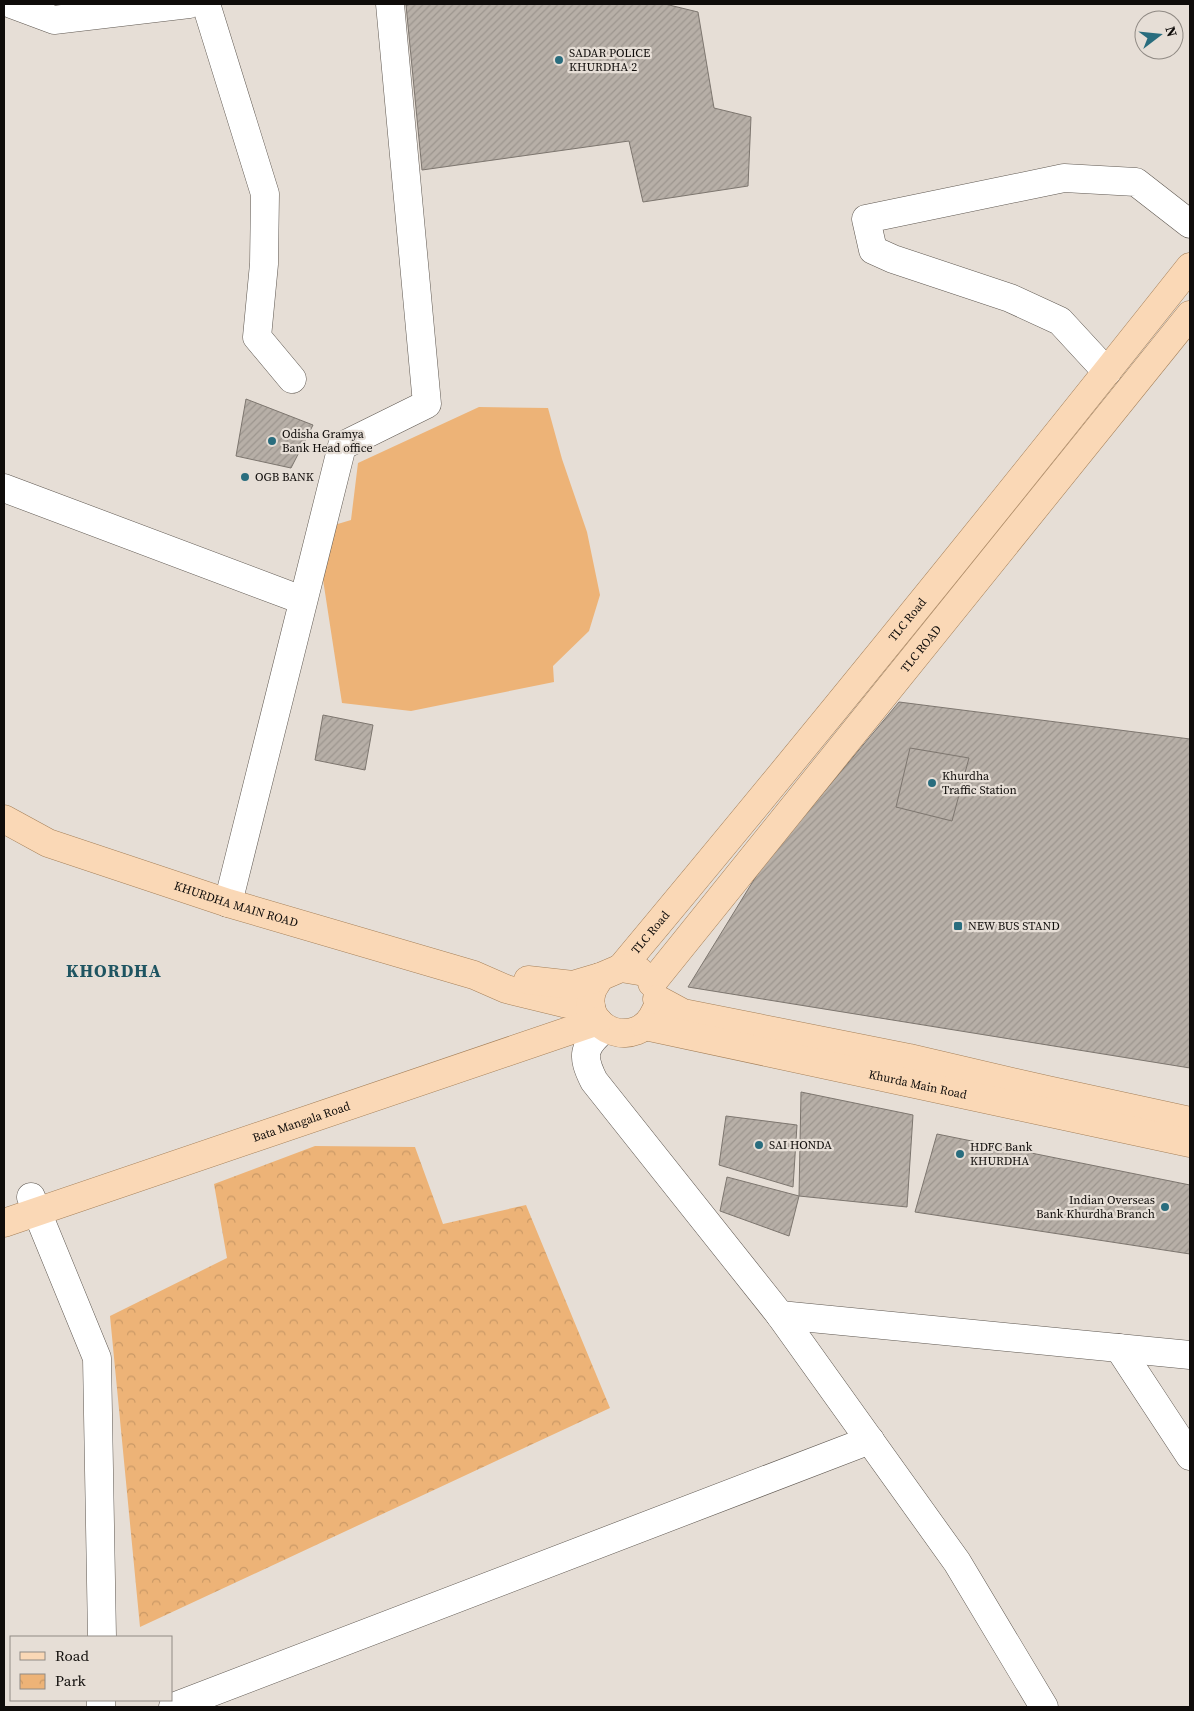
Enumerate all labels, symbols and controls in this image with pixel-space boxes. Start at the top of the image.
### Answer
north arrow [1134,10,1184,60]
text: N [1160,24,1183,39]
place label: SADAR POLICE KHURDHA 2 [569,45,650,75]
marker: SADAR POLICE KHURDHA 2 [553,54,565,66]
place label: Odisha Gramya Bank Head office [282,426,373,456]
marker: Odisha Gramya Bank Head office [266,435,278,447]
place label: OGB BANK [255,469,314,485]
marker: OGB BANK [239,471,251,483]
street label: TLC Road [885,594,930,645]
street label: TLC ROAD [897,622,945,676]
place label: Khurdha Traffic Station [942,768,1017,798]
marker: Khurdha Traffic Station [926,777,938,789]
street label: KHURDHA MAIN ROAD [172,878,300,931]
street label: TLC Road [628,908,673,958]
place label: NEW BUS STAND [968,918,1060,934]
marker: NEW BUS STAND [952,920,964,932]
district label: KHORDHA [66,958,162,983]
street label: Khurda Main Road [867,1066,969,1103]
street label: Bata Mangala Road [250,1098,352,1146]
place label: SAI HONDA [769,1137,832,1153]
marker: SAI HONDA [753,1139,765,1151]
place label: HDFC Bank KHURDHA [970,1139,1033,1169]
marker: HDFC Bank KHURDHA [954,1148,966,1160]
place label: Indian Overseas Bank Khurdha Branch [1036,1192,1155,1222]
marker: Indian Overseas Bank Khurdha Branch [1159,1201,1171,1213]
legend [10,1636,172,1701]
text: Road [55,1645,89,1666]
text: Park [55,1670,87,1691]

